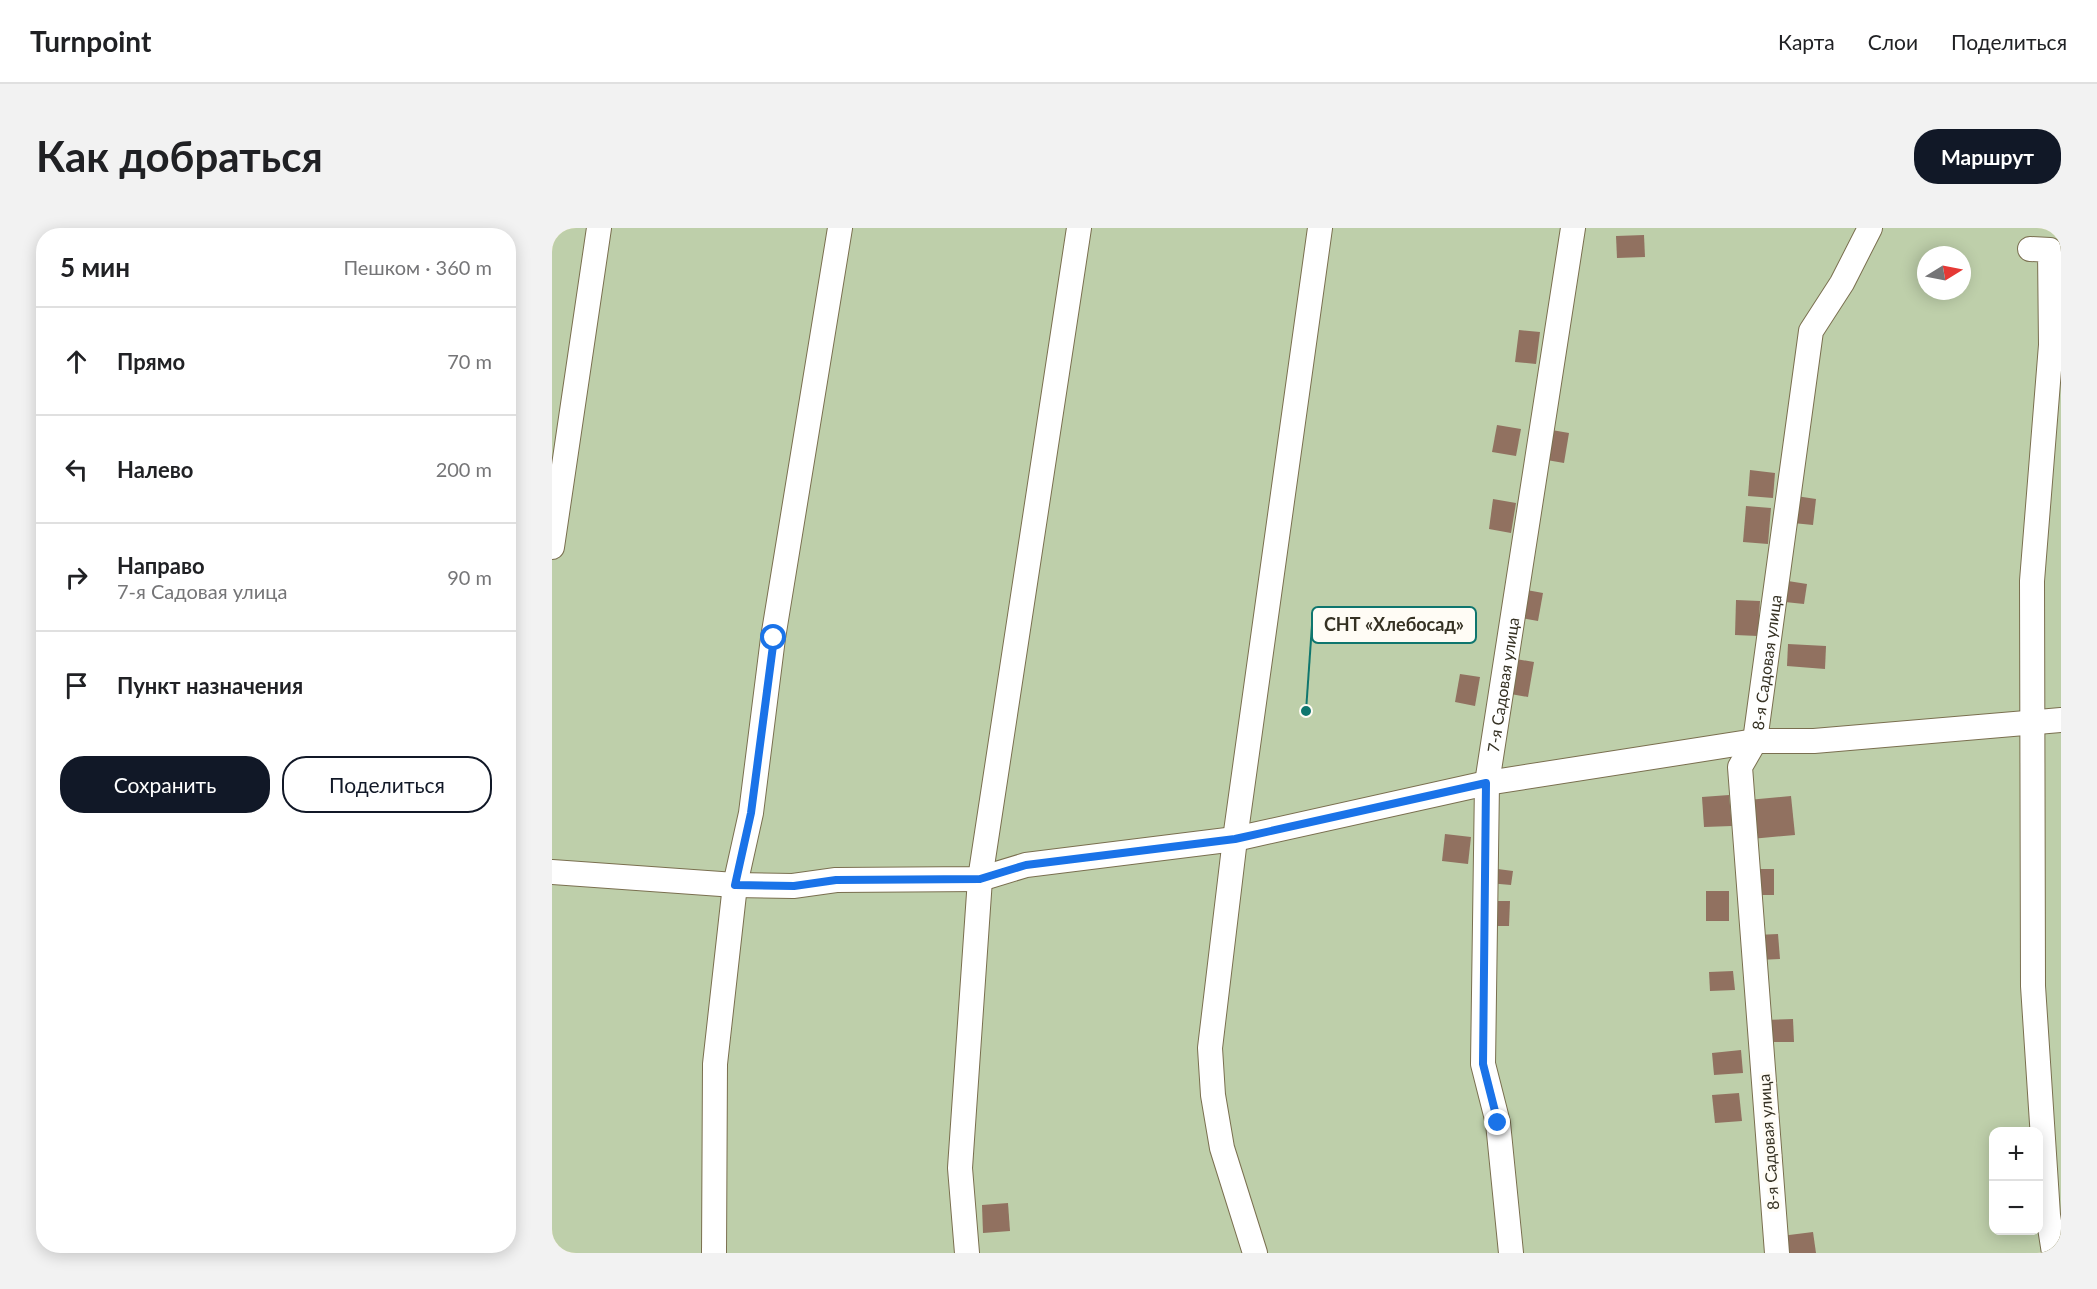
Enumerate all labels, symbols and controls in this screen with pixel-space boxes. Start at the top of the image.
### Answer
text: Turnpoint [30,24,151,58]
text: Карта [1778,29,1835,54]
text: Слои [1868,29,1918,54]
text: Поделиться [1951,29,2067,54]
button: Маршрут [1914,129,2061,184]
text: Как добраться [36,131,323,181]
north arrow [1917,246,1971,300]
text: 5 мин [60,251,130,283]
text: Пешком · 360 m [343,255,492,279]
icon: ahead [60,345,93,378]
text: Прямо [117,348,185,375]
text: 70 m [447,349,492,373]
icon: left [60,453,93,486]
text: Налево [117,456,193,483]
text: 200 m [436,457,492,481]
text: Направо [117,552,205,579]
icon: right [60,561,93,594]
text: 90 m [447,565,492,589]
text: 7-я Садовая улица [117,579,287,603]
street label: 8-я Садовая улица [1747,593,1784,731]
callout: СНТ «Хлебосад» [1312,607,1476,643]
text: СНТ «Хлебосад» [1324,613,1464,635]
street label: 7-я Садовая улица [1482,616,1522,754]
route start [760,624,786,650]
icon: arrive [60,669,93,702]
text: Пункт назначения [117,672,303,699]
button: Сохранить [60,756,270,813]
button: Поделиться [282,756,492,813]
street label: 8-я Садовая улица [1754,1073,1782,1211]
route end [1484,1109,1510,1135]
map controls [1989,1127,2043,1235]
button: + [1989,1127,2043,1181]
button: − [1989,1181,2043,1235]

